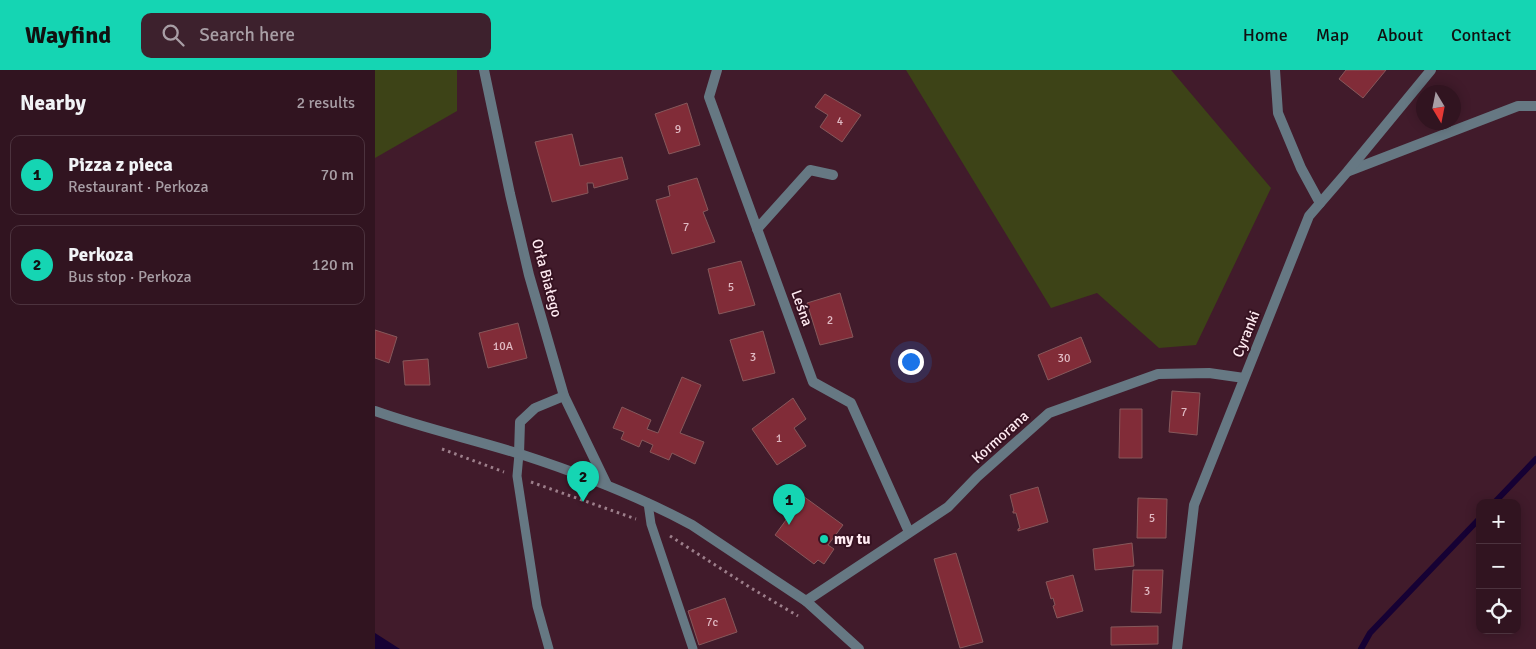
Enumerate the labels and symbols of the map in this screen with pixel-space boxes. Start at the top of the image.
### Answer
north arrow [1416,85,1461,130]
house number: 4 [837,114,844,129]
house number: 9 [675,122,681,137]
house number: 7 [683,220,689,235]
street label: Orła Białego [528,237,566,319]
house number: 5 [728,280,734,295]
street label: Leśna [787,287,817,329]
street label: Cyranki [1229,308,1263,360]
house number: 2 [827,313,833,328]
house number: 10A [493,339,514,354]
your location [898,349,924,375]
house number: 3 [750,350,756,365]
house number: 30 [1058,351,1070,366]
house number: 7 [1181,405,1187,420]
street label: Kormorana [968,407,1032,467]
house number: 1 [776,431,782,446]
pin: 2 [567,461,599,502]
pin: 1 [773,484,805,525]
house number: 5 [1149,511,1155,526]
place label: my tu [834,530,871,548]
marker: my tu [818,533,830,545]
house number: 3 [1144,584,1150,599]
house number: 7c [706,615,718,630]

